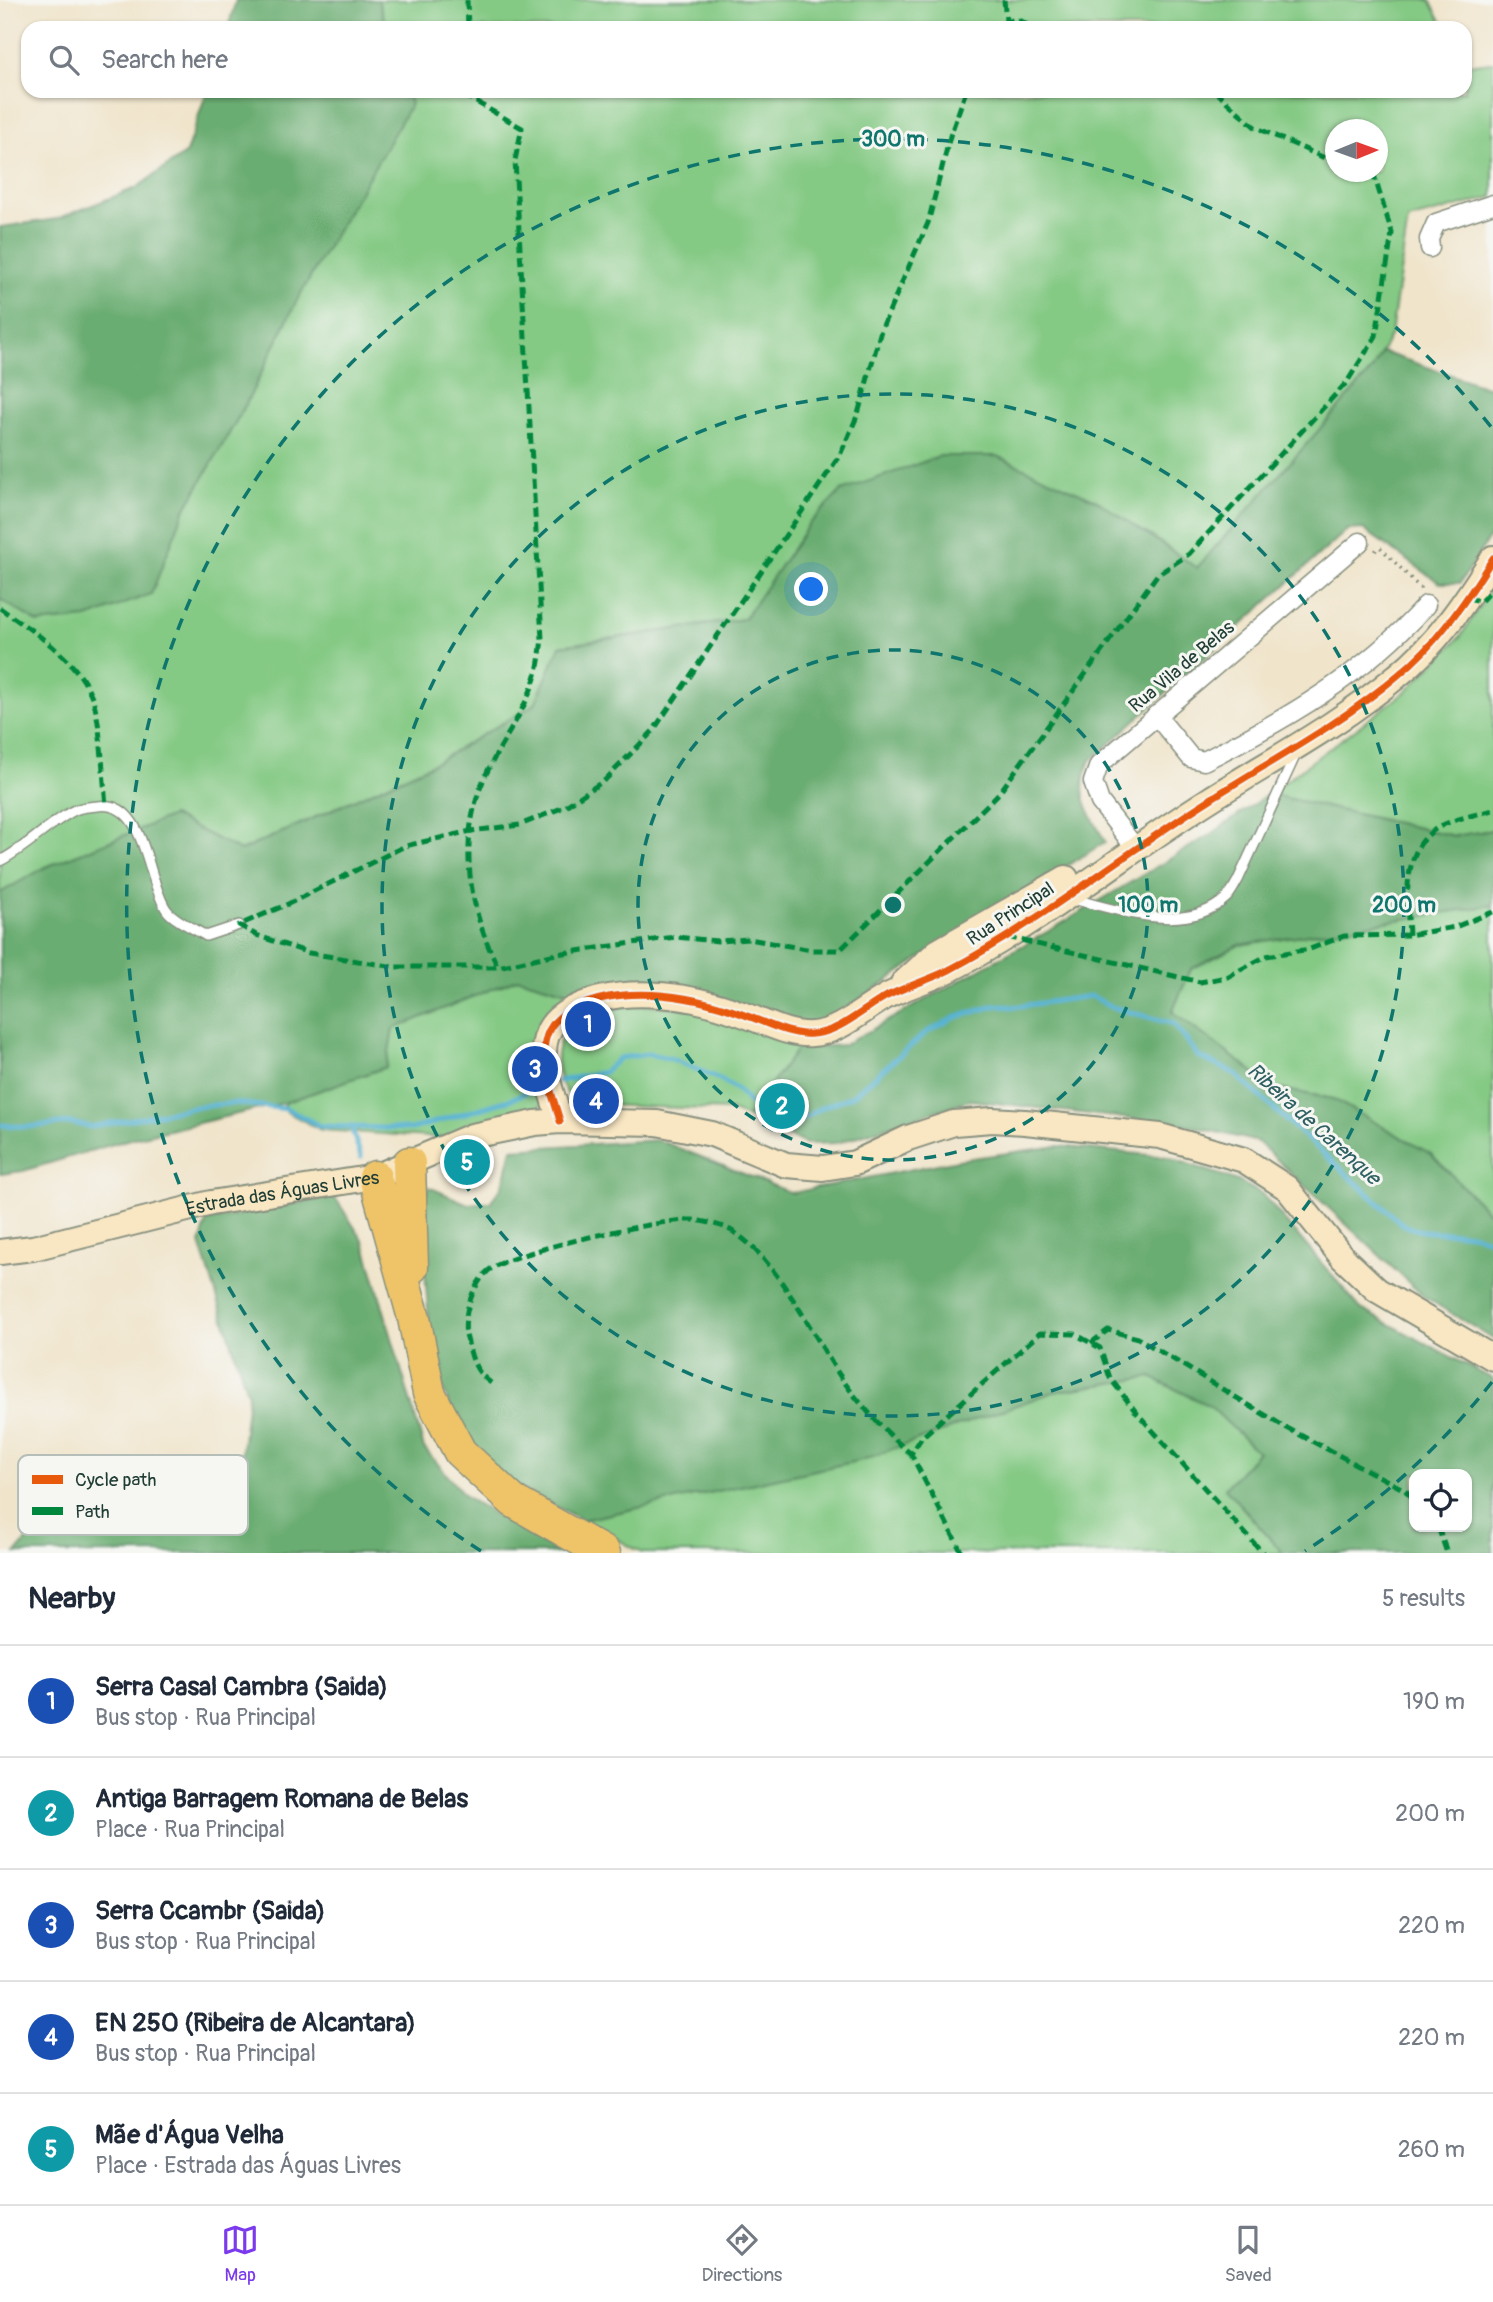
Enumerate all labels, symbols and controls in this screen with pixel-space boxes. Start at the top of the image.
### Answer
search box [21,21,1472,98]
icon: search [45,41,83,79]
text: Search here [101,44,228,76]
north arrow [1325,119,1388,182]
text: 300 m [861,126,925,153]
your location [794,572,828,606]
street label: Rua Vila de Belas [1124,615,1240,718]
street label: Rua Principal [962,877,1059,951]
text: 100 m [1118,892,1178,919]
text: 200 m [1372,892,1436,919]
centre of rings [881,893,905,917]
pin: 1 [565,998,611,1050]
pin: 3 [512,1043,558,1095]
water label: Ribeira de Carenque [1242,1057,1388,1193]
pin: 4 [573,1075,619,1127]
pin: 2 [759,1080,805,1132]
pin: 5 [444,1136,490,1188]
street label: Estrada das Águas Livres [183,1165,381,1222]
legend [18,1455,248,1535]
text: Cycle path [75,1468,156,1492]
map controls [1409,1469,1472,1532]
button: locate [1409,1469,1472,1532]
text: Path [75,1500,110,1524]
text: Nearby [28,1580,115,1617]
text: 5 results [1382,1584,1465,1613]
text: Serra Casal Cambra (Saida) [95,1671,388,1703]
text: 1 [47,1687,56,1716]
text: 190 m [1403,1687,1465,1716]
text: Bus stop · Rua Principal [95,1703,316,1732]
text: Antiga Barragem Romana de Belas [95,1783,468,1815]
text: 2 [45,1799,57,1828]
text: 200 m [1395,1799,1465,1828]
text: Place · Rua Principal [95,1815,285,1844]
text: Serra Ccambr (Saida) [95,1895,326,1927]
text: 3 [45,1911,57,1940]
text: 220 m [1398,1911,1465,1940]
text: Bus stop · Rua Principal [95,1927,316,1956]
text: EN 250 (Ribeira de Alcantara) [95,2007,416,2039]
text: 4 [44,2023,58,2052]
text: 220 m [1398,2023,1465,2052]
text: Bus stop · Rua Principal [95,2039,316,2068]
text: Mãe d'Água Velha [95,2119,284,2151]
text: 5 [45,2135,57,2164]
text: 260 m [1398,2135,1465,2164]
text: Place · Estrada das Águas Livres [95,2151,401,2180]
tab: Map [221,2221,259,2287]
tab: Directions [702,2221,782,2287]
tab: Saved [1225,2221,1272,2287]

